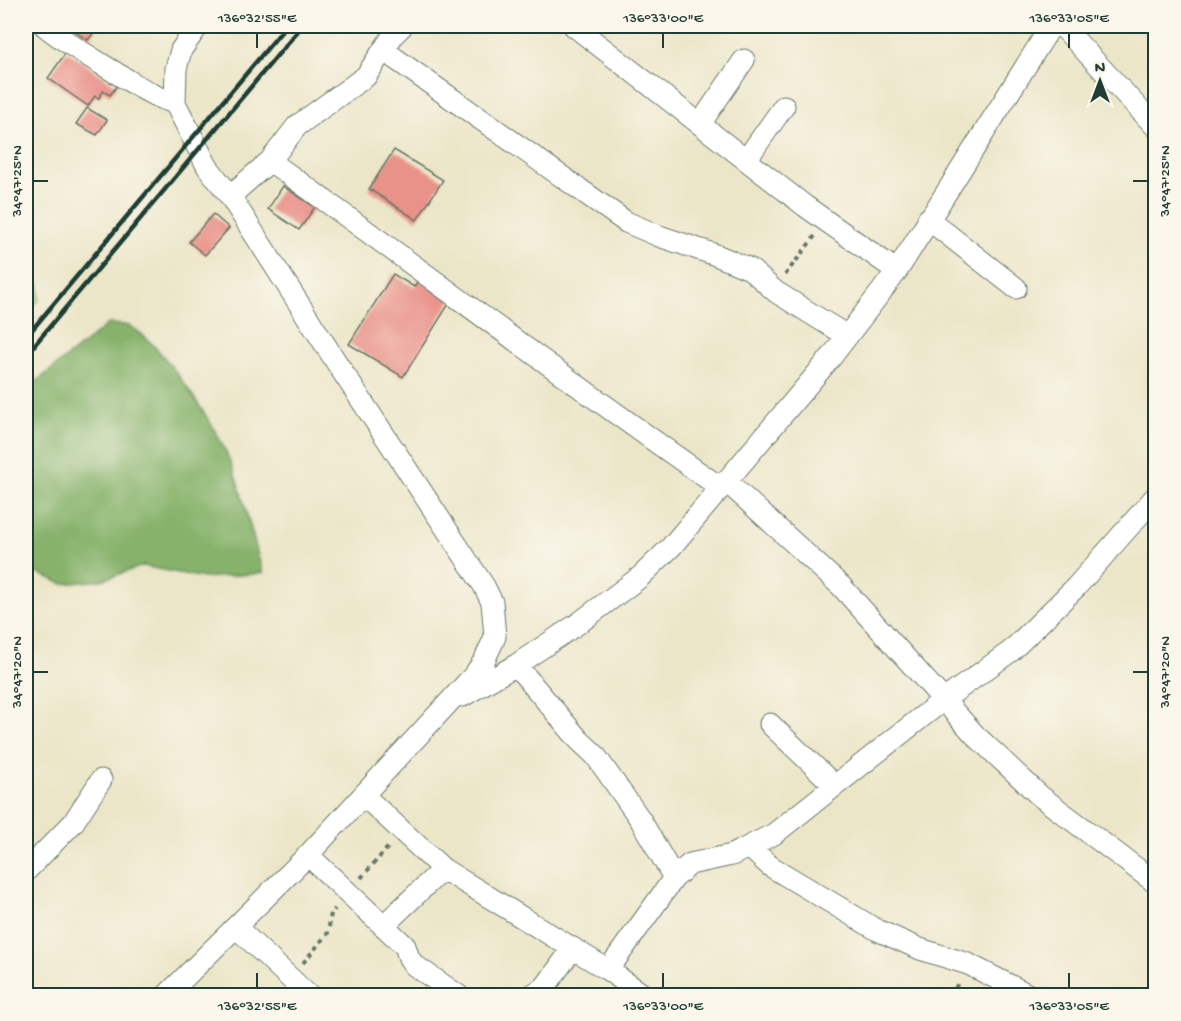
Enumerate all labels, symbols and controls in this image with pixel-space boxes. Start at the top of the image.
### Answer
text: 136°32'55"E [217,10,297,28]
text: 136°33'00"E [622,10,704,28]
text: 136°33'05"E [1028,10,1109,28]
north arrow [1070,51,1130,111]
text: N [1095,60,1106,79]
text: 34°47'25"N [9,145,27,218]
text: 34°47'25"N [1157,145,1175,218]
text: 34°47'20"N [9,636,27,709]
text: 34°47'20"N [1157,636,1175,709]
text: 136°32'55"E [217,998,297,1016]
text: 136°33'00"E [622,998,704,1016]
text: 136°33'05"E [1028,998,1109,1016]

